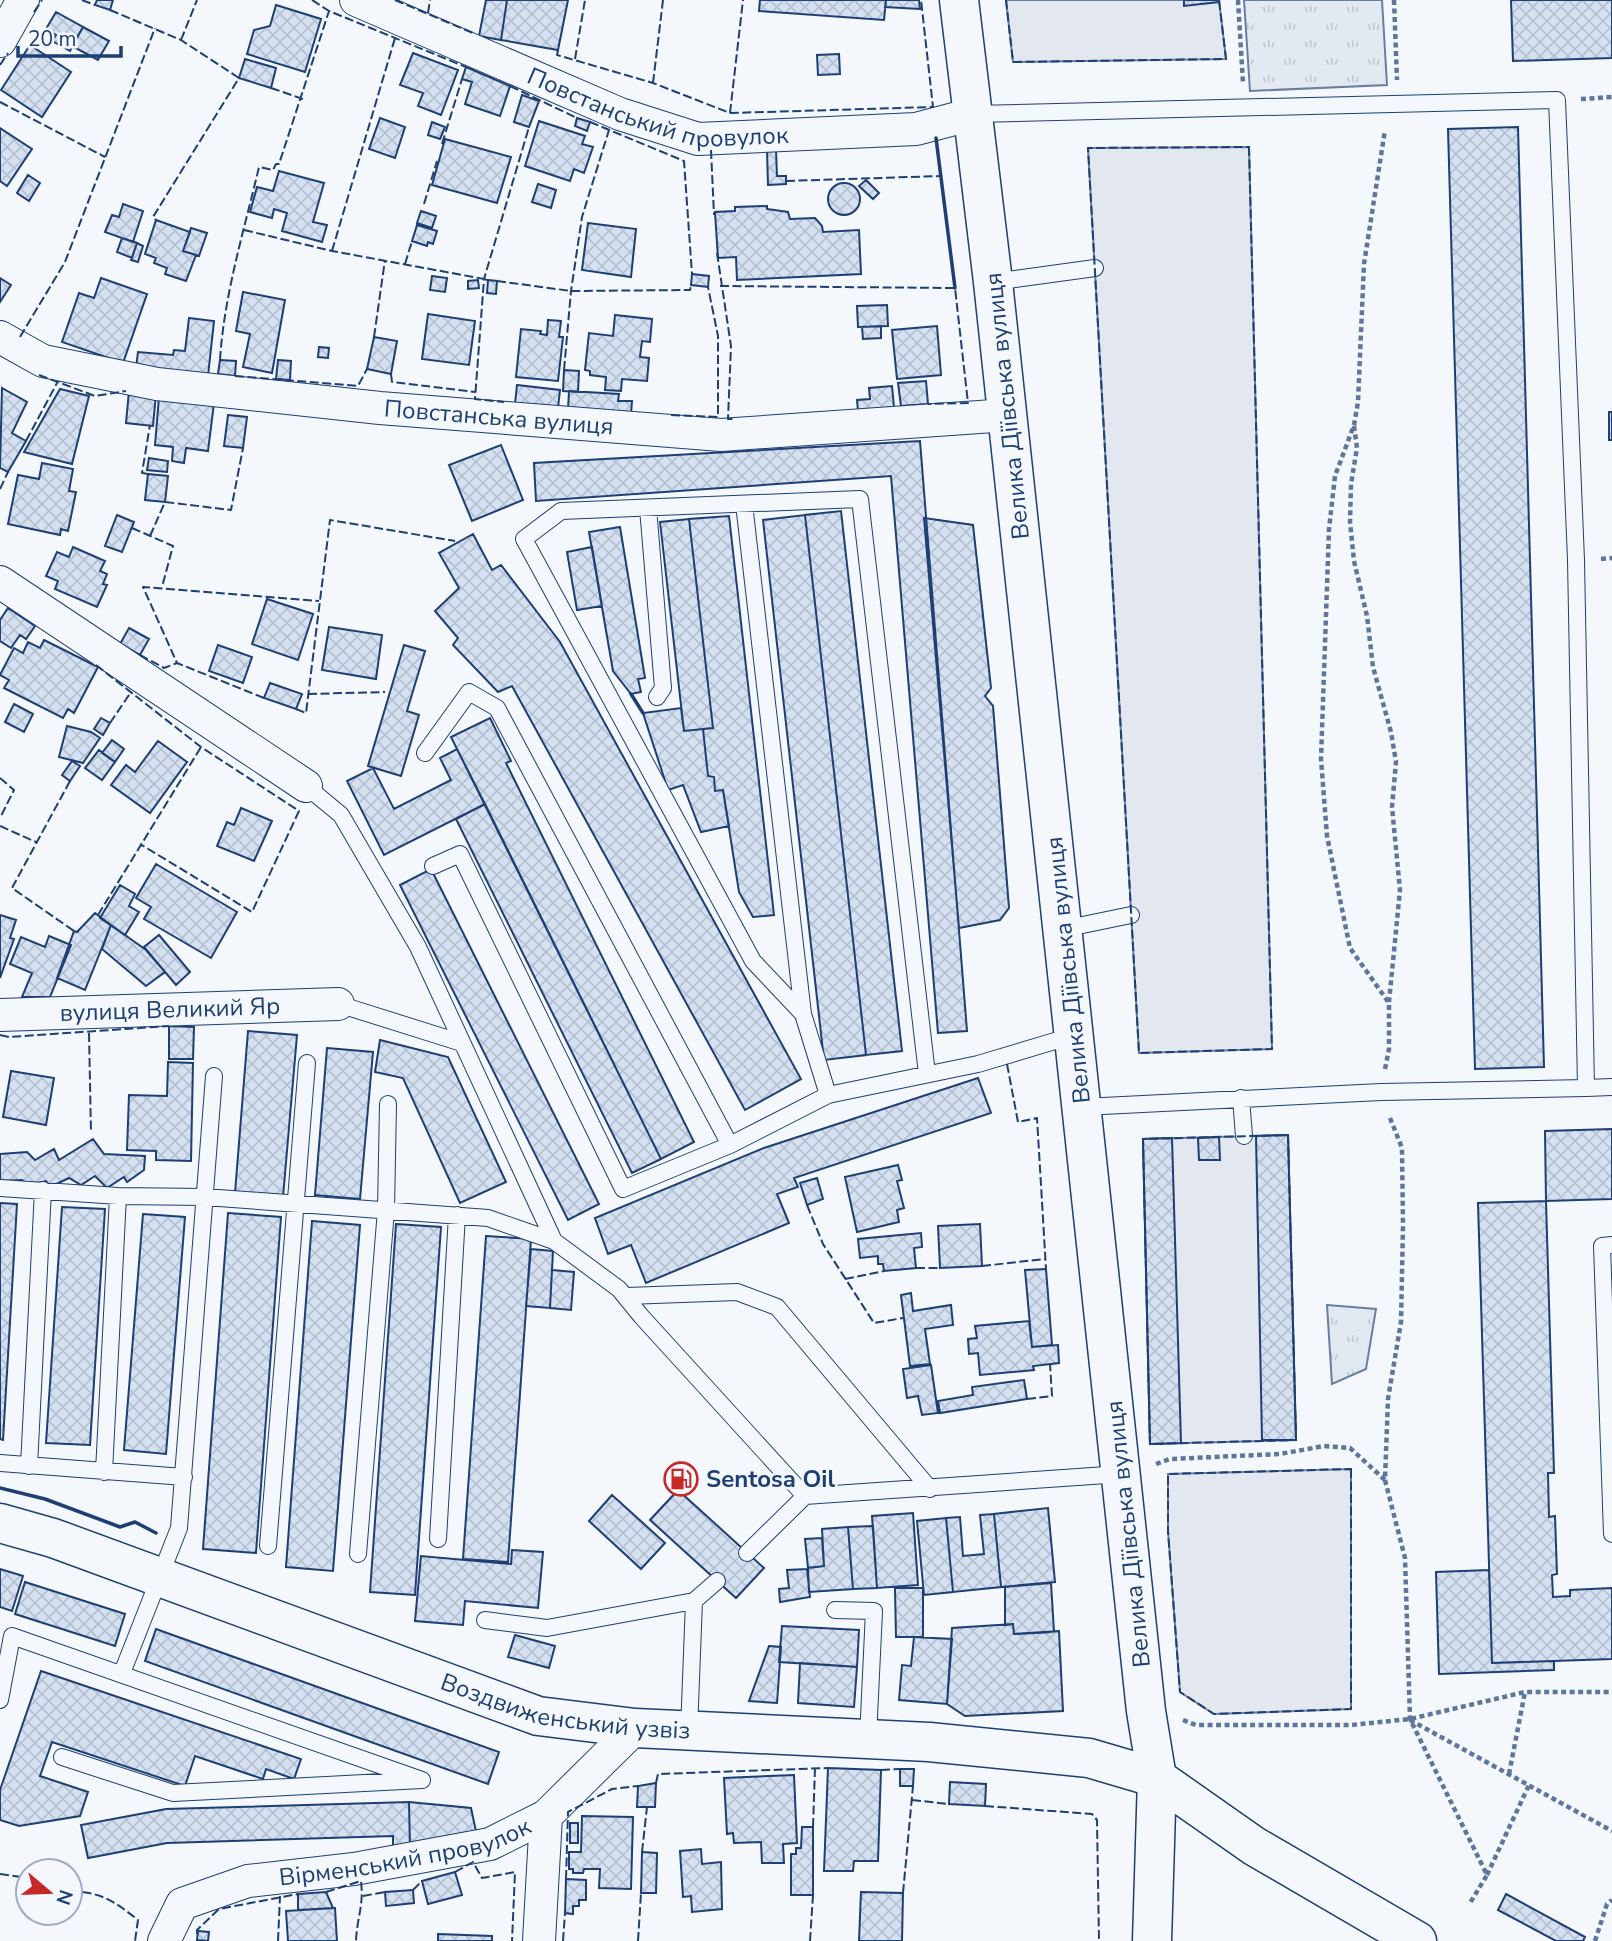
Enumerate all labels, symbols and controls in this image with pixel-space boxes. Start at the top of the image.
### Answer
scale bar [18,14,121,58]
text: 20 m [28,25,77,53]
street label: Повстанський провулок [522,60,789,155]
street label: Велика Діївська вулиця [977,271,1037,541]
street label: Повстанська вулиця [383,392,615,442]
street label: Велика Діївська вулиця [1038,835,1098,1105]
street label: вулиця Великий Яр [59,990,281,1029]
street label: Велика Діївська вулиця [1098,1399,1158,1669]
fuel station icon: Sentosa Oil [662,1460,700,1498]
place label: Sentosa Oil [706,1463,835,1495]
street label: Воздвиженський узвіз [436,1666,691,1747]
street label: Вірменський провулок [277,1810,536,1893]
north arrow [14,1857,84,1927]
text: N [50,1886,79,1908]

